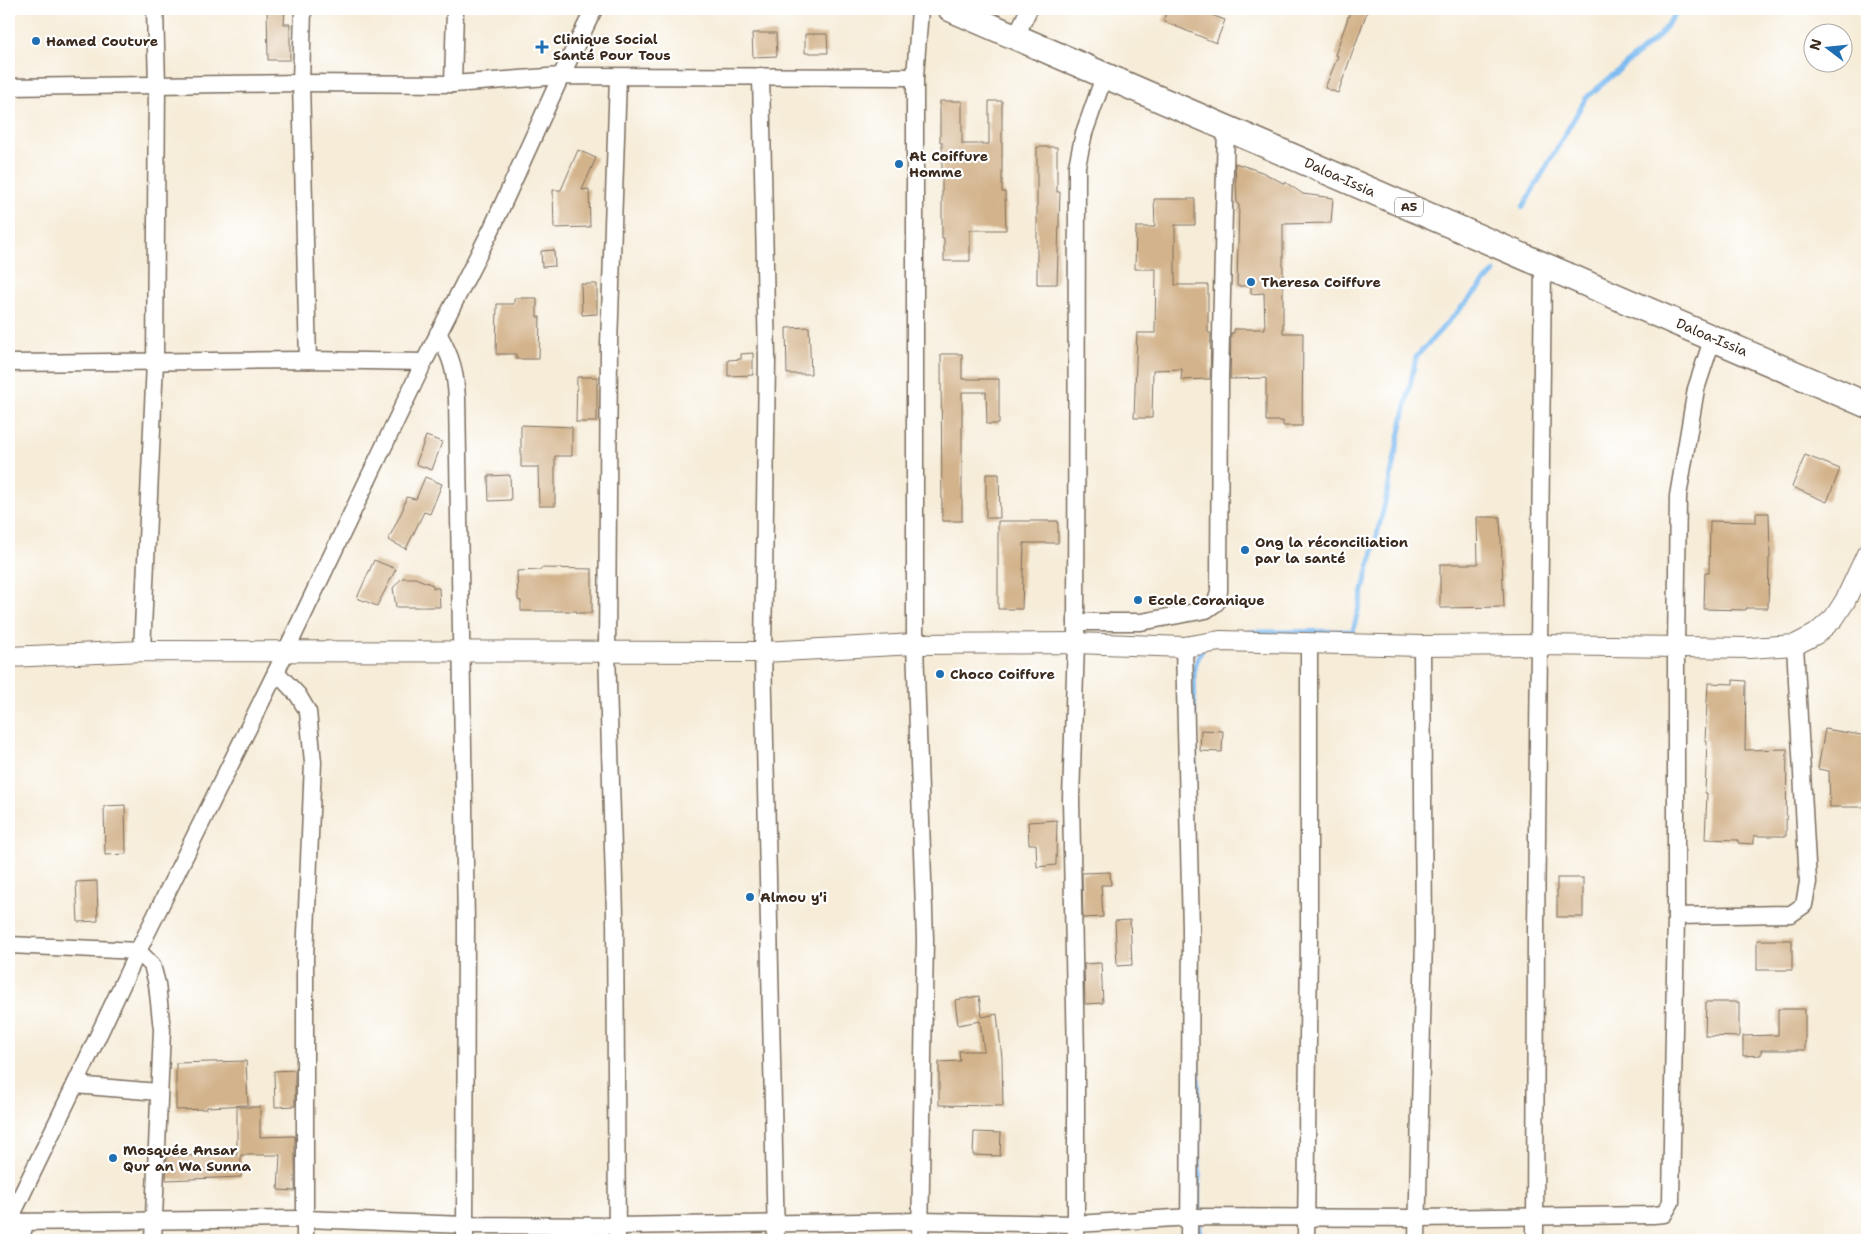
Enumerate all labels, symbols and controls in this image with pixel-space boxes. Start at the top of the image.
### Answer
north arrow [1804,22,1854,72]
place label: Clinique Social Santé Pour Tous [553,30,671,64]
place label: Hamed Couture [46,32,158,50]
marker: Hamed Couture [30,35,42,47]
text: N [1805,37,1826,52]
marker: Clinique Social Santé Pour Tous [535,40,549,54]
place label: At Coiffure Homme [909,147,988,181]
street label: Daloa-Issia [1302,153,1379,201]
marker: At Coiffure Homme [893,158,905,170]
road number: A5 [1395,198,1423,216]
place label: Theresa Coiffure [1261,273,1381,291]
marker: Theresa Coiffure [1245,276,1257,288]
street label: Daloa-Issia [1673,314,1751,360]
place label: Ong la réconciliation par la santé [1255,533,1408,567]
marker: Ong la réconciliation par la santé [1239,544,1251,556]
place label: Ecole Coranique [1148,591,1265,609]
marker: Ecole Coranique [1132,594,1144,606]
place label: Choco Coiffure [950,665,1055,683]
marker: Choco Coiffure [934,668,946,680]
place label: Almou y'i [760,888,827,906]
marker: Almou y'i [744,891,756,903]
place label: Mosquée Ansar Qur an Wa Sunna [123,1141,251,1175]
marker: Mosquée Ansar Qur an Wa Sunna [107,1152,119,1164]

